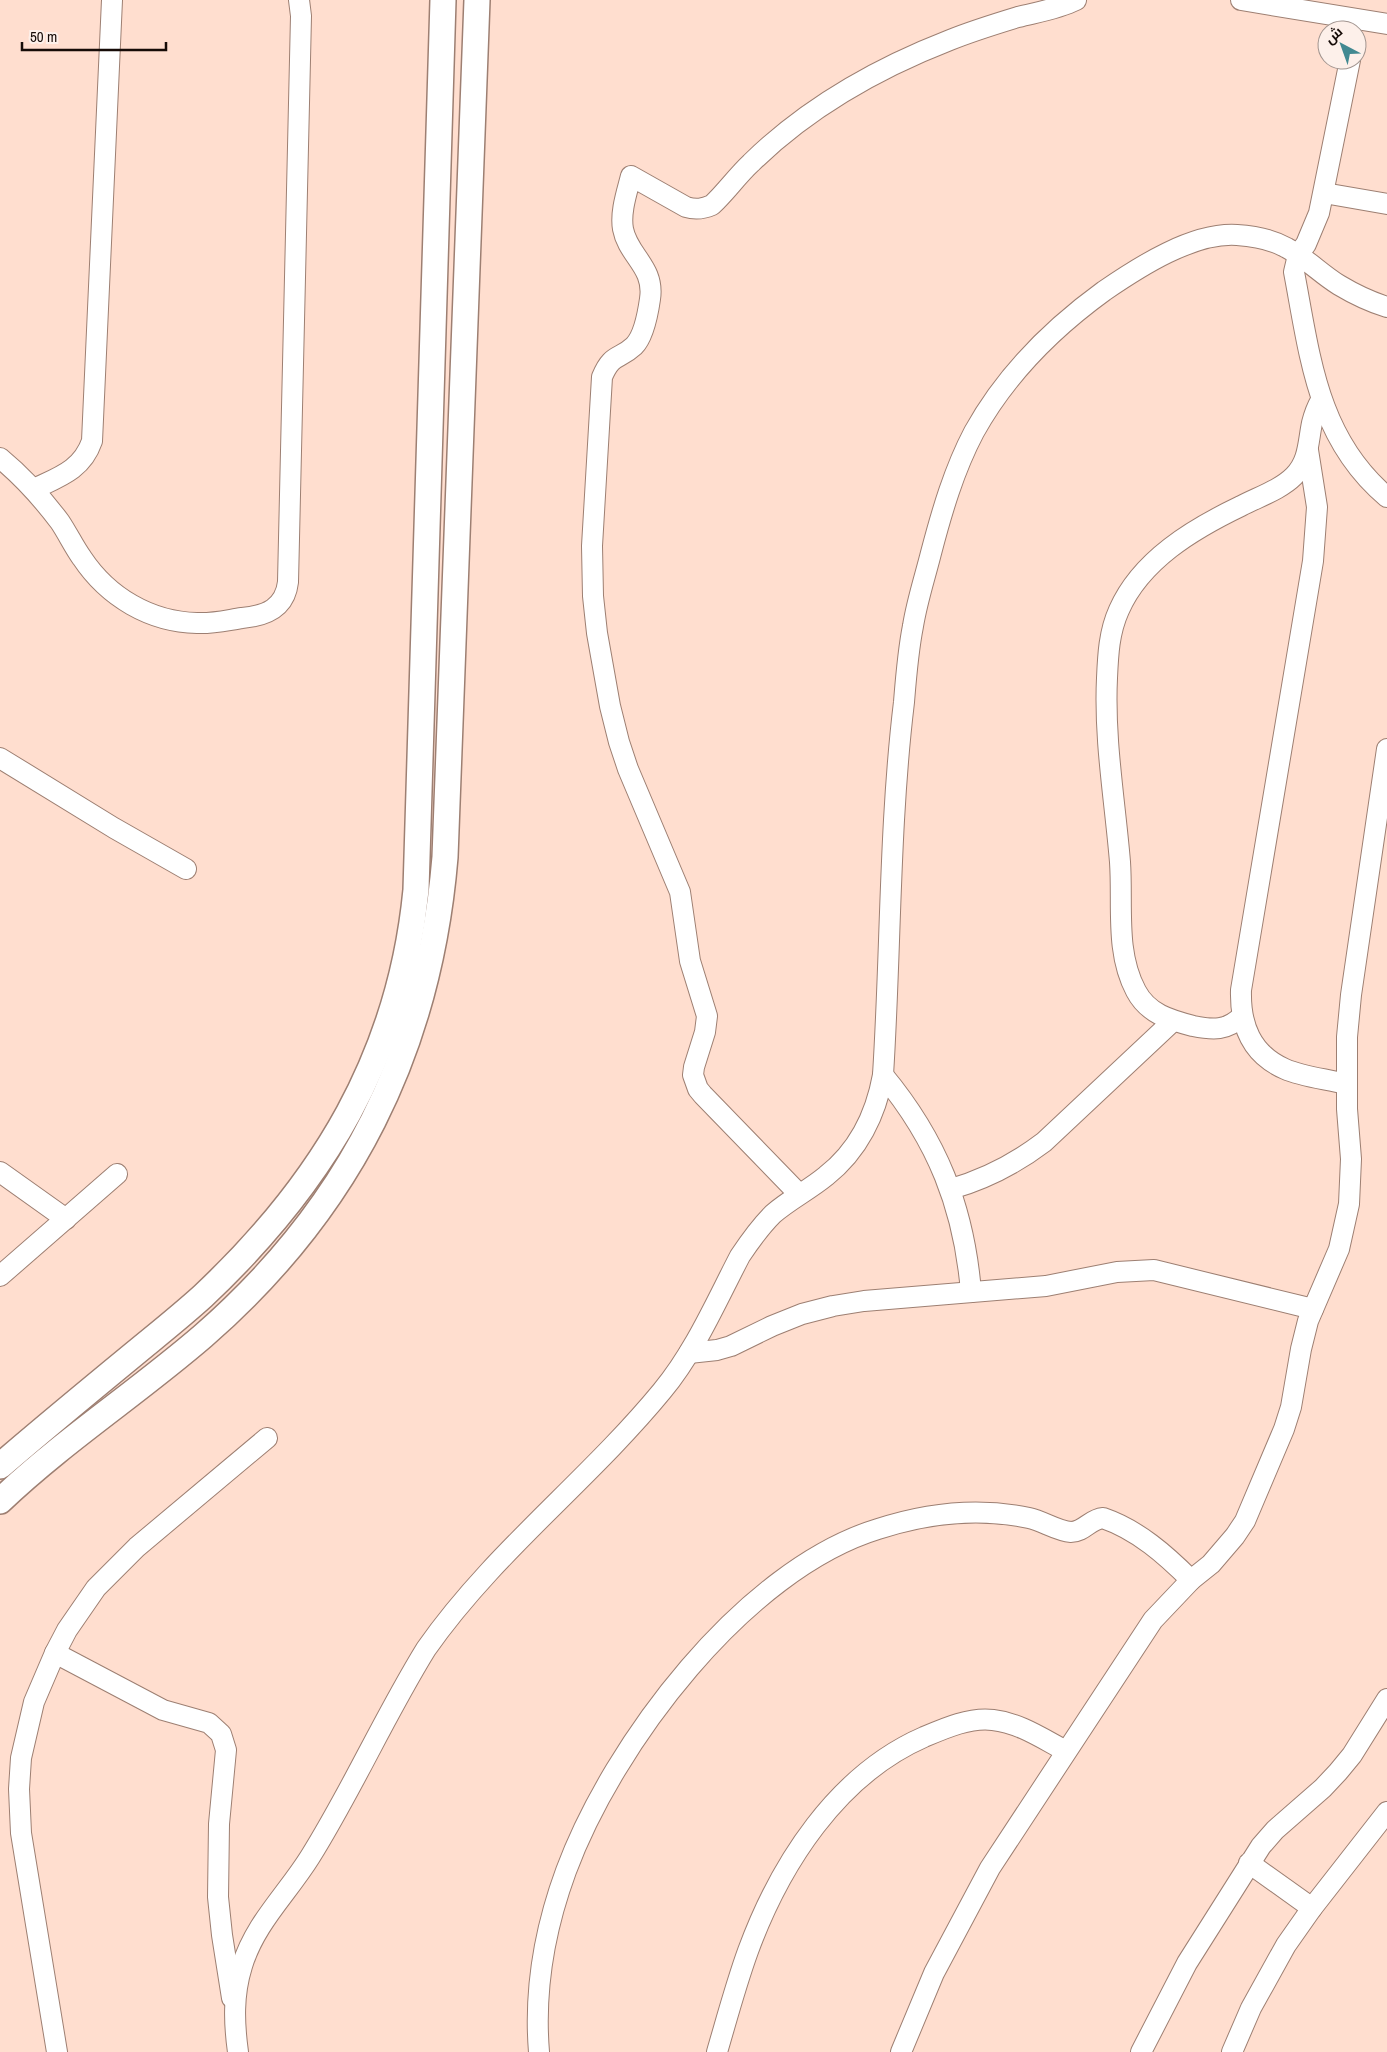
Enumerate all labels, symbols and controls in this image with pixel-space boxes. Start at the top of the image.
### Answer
scale bar [22,20,166,52]
north arrow [1317,20,1367,70]
text: ش [1321,22,1346,48]
text: 50 m [30,26,57,47]

